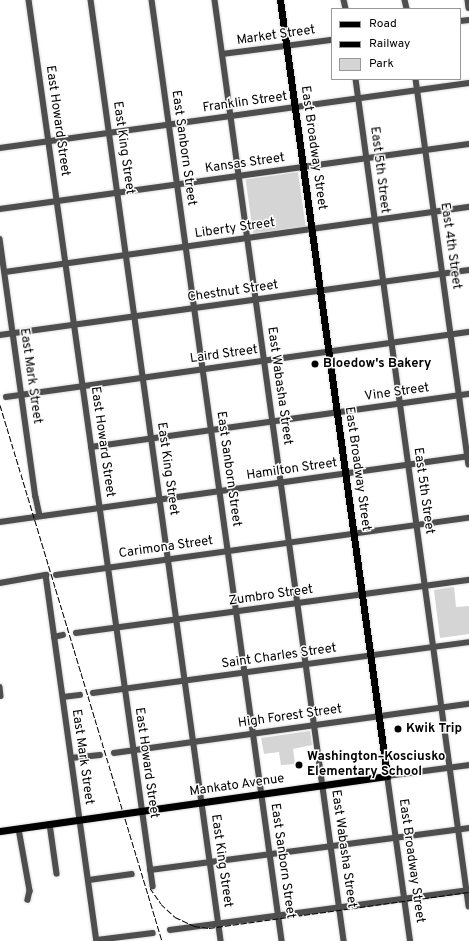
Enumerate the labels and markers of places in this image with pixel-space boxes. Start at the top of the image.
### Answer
place label: Bloedow's Bakery [323,356,431,372]
marker: Bloedow's Bakery [310,359,320,369]
place label: Kwik Trip [406,721,462,737]
marker: Kwik Trip [393,724,403,734]
place label: Washington–Kosciusko Elementary School [307,750,445,781]
marker: Washington–Kosciusko Elementary School [294,760,304,770]

